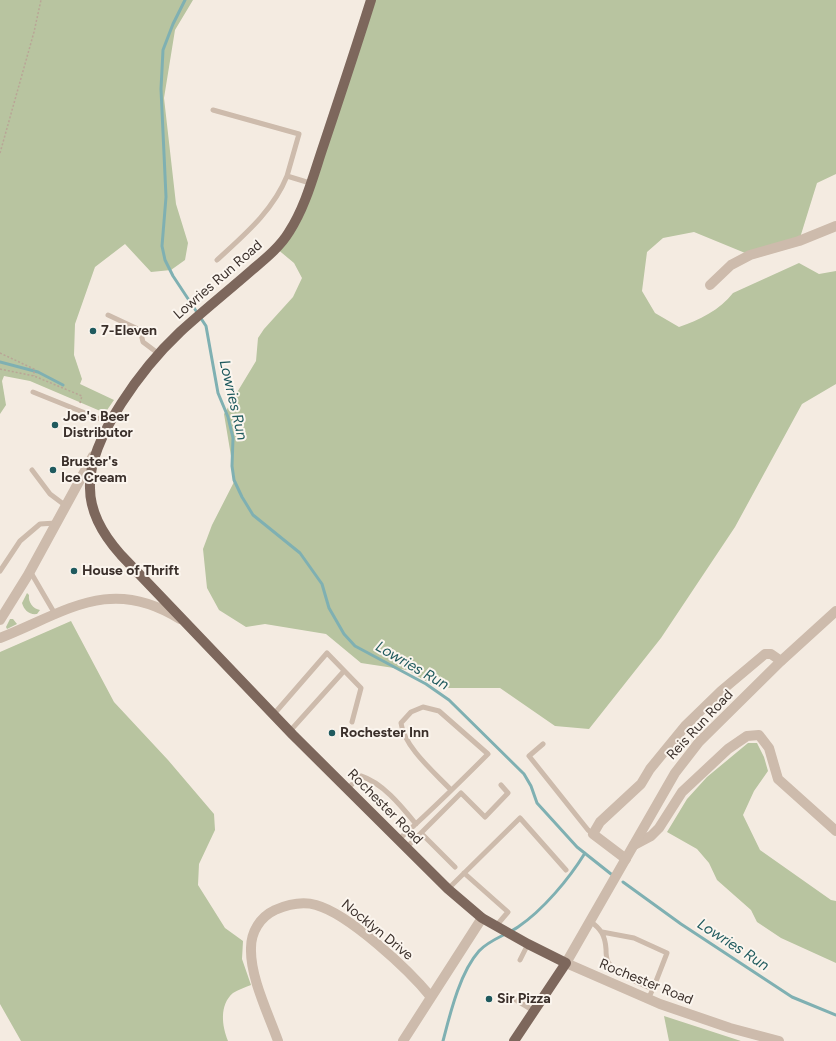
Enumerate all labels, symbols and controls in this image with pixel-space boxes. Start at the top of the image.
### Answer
street label: Lowries Run Road [170,237,266,323]
place label: 7-Eleven [101,323,157,339]
marker: 7-Eleven [88,326,98,336]
water label: Lowries Run [215,358,251,442]
place label: Joe's Beer Distributor [63,409,133,442]
marker: Joe's Beer Distributor [50,420,60,430]
place label: Bruster's Ice Cream [61,454,127,486]
marker: Bruster's Ice Cream [48,465,58,475]
place label: House of Thrift [82,563,179,579]
marker: House of Thrift [69,566,79,576]
water label: Lowries Run [372,638,452,694]
street label: Reis Run Road [663,686,737,764]
place label: Rochester Inn [340,725,429,741]
marker: Rochester Inn [327,728,337,738]
street label: Rochester Road [344,766,426,848]
street label: Nocklyn Drive [338,896,416,964]
water label: Lowries Run [694,915,772,975]
street label: Rochester Road [597,956,695,1008]
place label: Sir Pizza [497,991,551,1007]
marker: Sir Pizza [484,994,494,1004]

